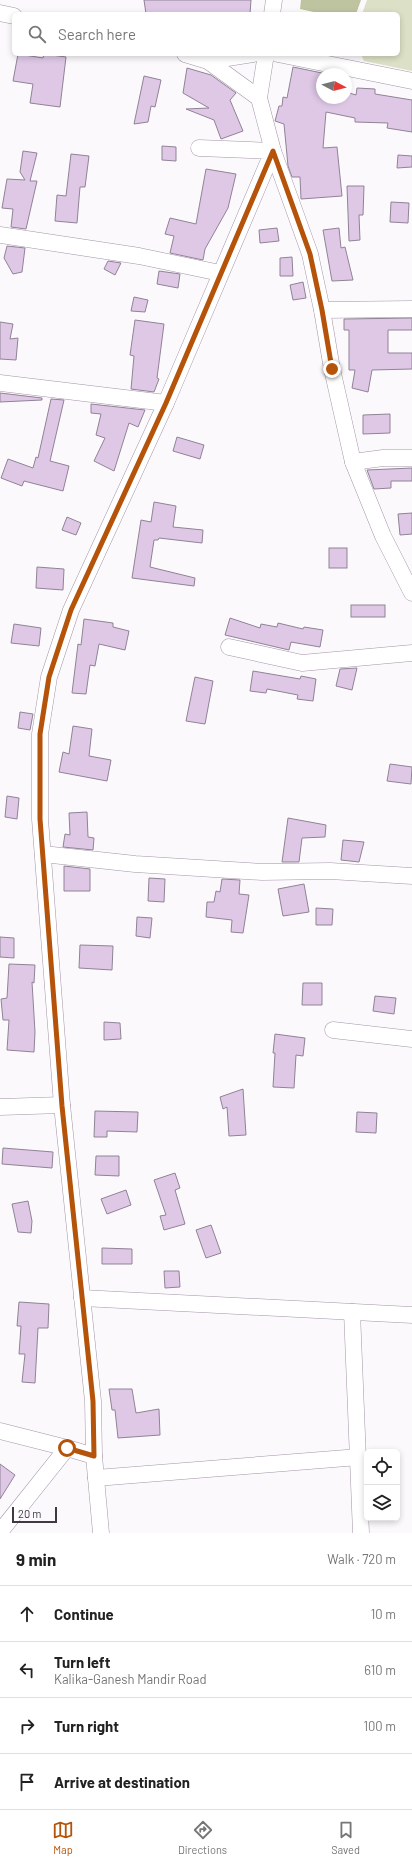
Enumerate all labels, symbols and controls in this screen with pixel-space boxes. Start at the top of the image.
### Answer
search box [12,12,400,56]
icon: search [26,23,48,45]
text: Search here [58,25,136,43]
north arrow [316,68,352,104]
route end [323,360,341,378]
route start [58,1439,76,1457]
map controls [364,1449,400,1521]
button: locate [364,1449,400,1485]
button: layers [364,1485,400,1521]
scale bar [12,1505,57,1524]
text: 20 m [18,1507,41,1520]
text: 9 min [16,1549,56,1569]
text: Walk · 720 m [327,1551,396,1567]
icon: ahead [16,1603,38,1625]
text: Continue [54,1605,114,1623]
text: 10 m [371,1606,396,1622]
text: Turn left [54,1653,110,1671]
icon: left [16,1659,38,1681]
text: 610 m [364,1662,396,1678]
text: Kalika-Ganesh Mandir Road [54,1671,207,1687]
icon: right [16,1715,38,1737]
text: Turn right [54,1717,119,1735]
text: 100 m [363,1718,396,1734]
icon: arrive [16,1771,38,1793]
text: Arrive at destination [54,1773,190,1791]
tab: Map [52,1819,74,1856]
tab: Directions [178,1819,227,1856]
tab: Saved [331,1819,360,1856]

